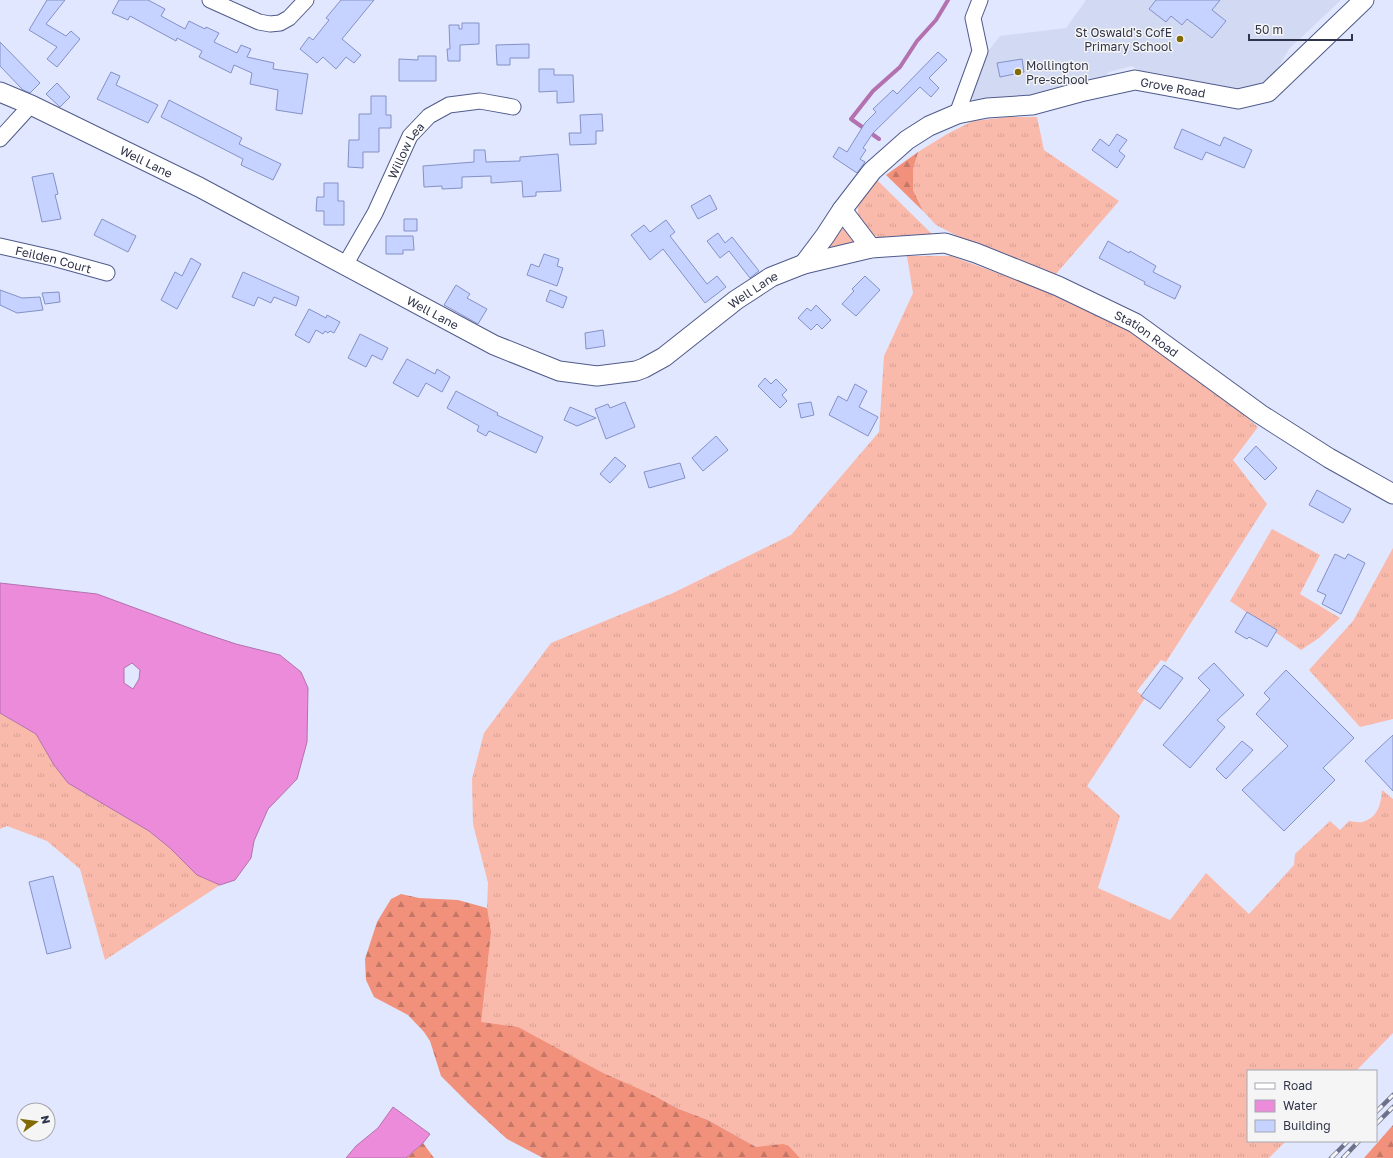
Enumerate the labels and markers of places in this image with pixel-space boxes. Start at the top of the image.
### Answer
place label: St Oswald's CofE Primary School [1075,25,1172,54]
marker: St Oswald's CofE Primary School [1175,34,1185,44]
place label: Mollington Pre-school [1026,58,1089,87]
marker: Mollington Pre-school [1013,67,1023,77]

